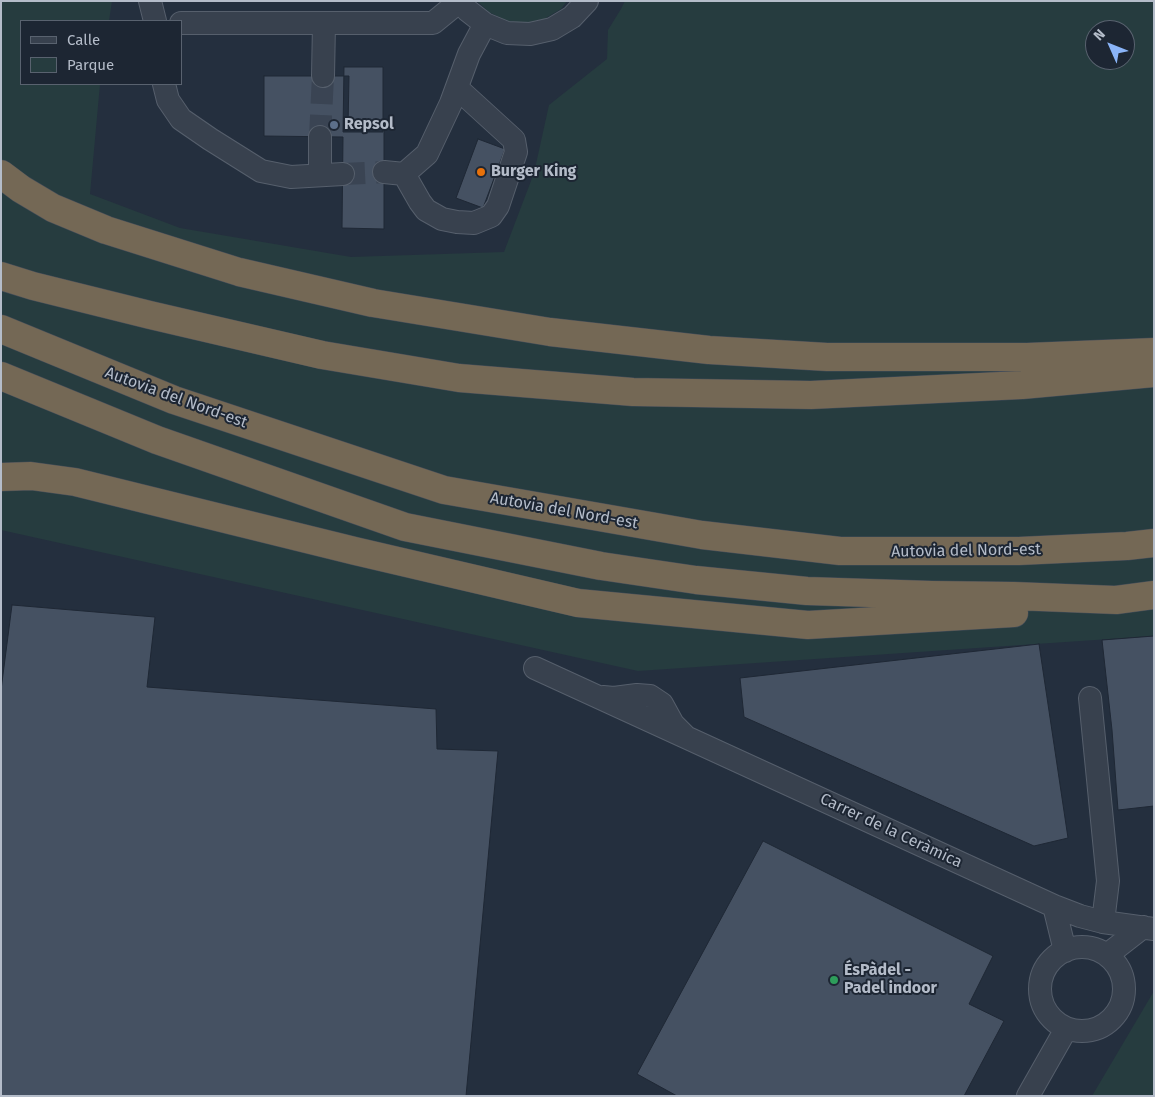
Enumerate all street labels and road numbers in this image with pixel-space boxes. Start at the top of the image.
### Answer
street label: Autovia del Nord-est [102,363,250,433]
street label: Autovia del Nord-est [489,489,639,533]
street label: Autovia del Nord-est [891,540,1041,562]
street label: Carrer de la Ceràmica [817,790,965,872]

